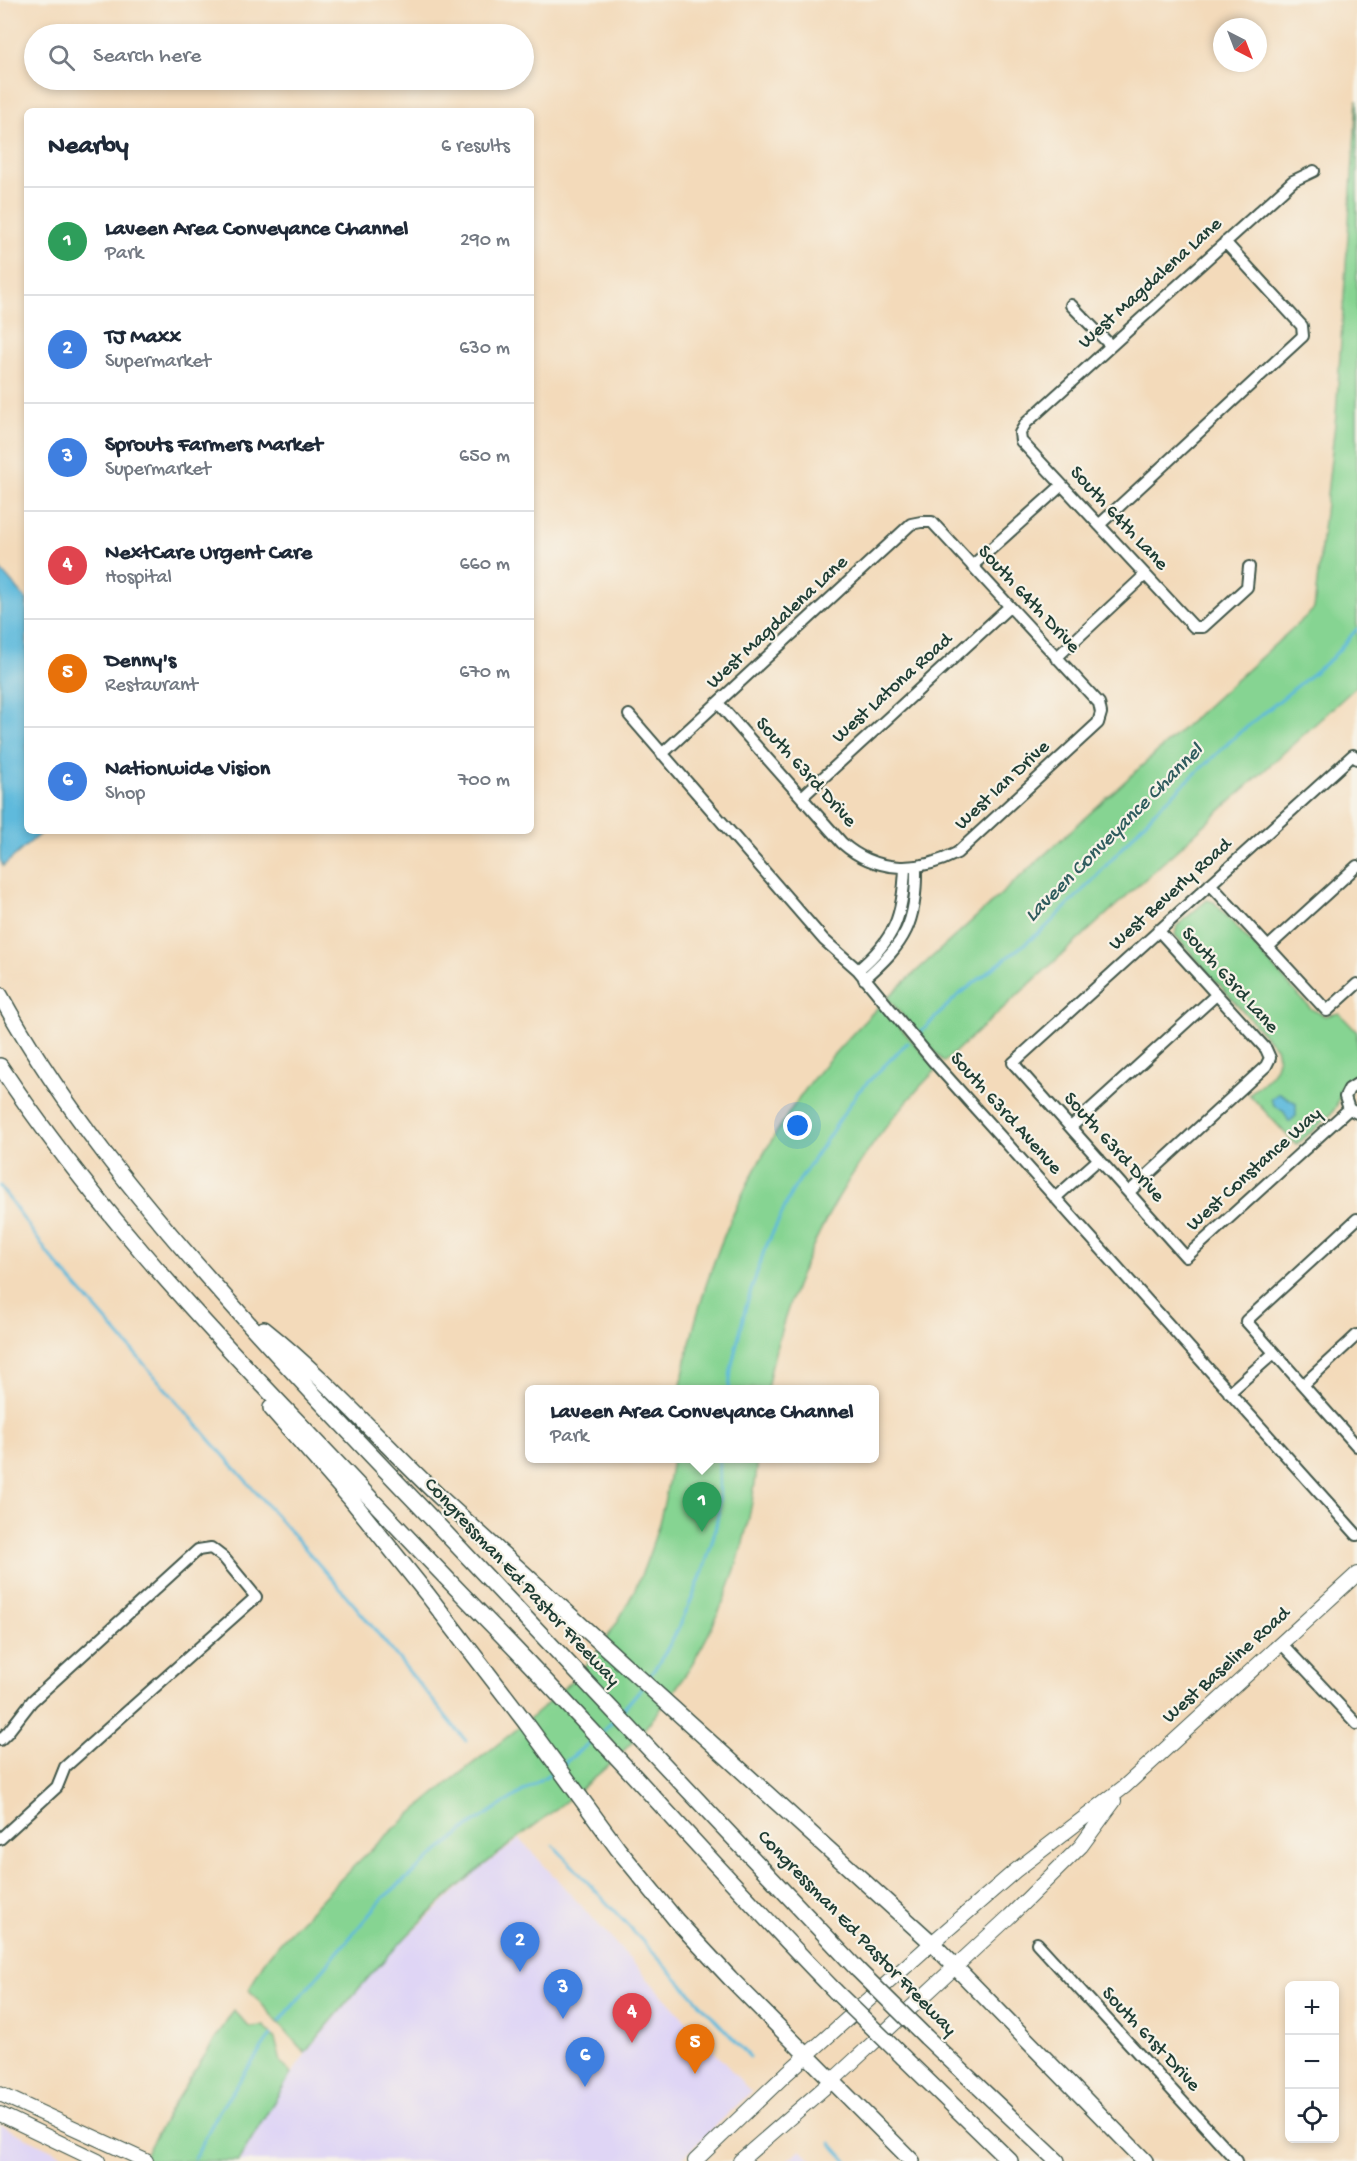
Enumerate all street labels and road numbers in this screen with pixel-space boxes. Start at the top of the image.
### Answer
street label: West Magdalena Lane [1075,213,1228,354]
street label: South 64th Lane [1064,462,1173,576]
street label: South 64th Drive [972,541,1084,659]
street label: West Magdalena Lane [702,551,854,695]
street label: West Latona Road [828,628,959,749]
street label: South 63rd Drive [749,713,861,833]
street label: West Ian Drive [951,736,1056,836]
street label: West Beverly Road [1105,832,1239,956]
street label: South 63rd Lane [1175,923,1283,1039]
street label: South 63rd Avenue [944,1048,1066,1180]
street label: South 63rd Drive [1057,1088,1169,1208]
street label: West Constance Way [1183,1103,1328,1237]
street label: Congressman Ed Pastor Freeway [418,1474,624,1692]
street label: West Baseline Road [1159,1601,1297,1729]
street label: Congressman Ed Pastor Freeway [752,1826,961,2042]
street label: South 61st Drive [1096,1983,1205,2098]

